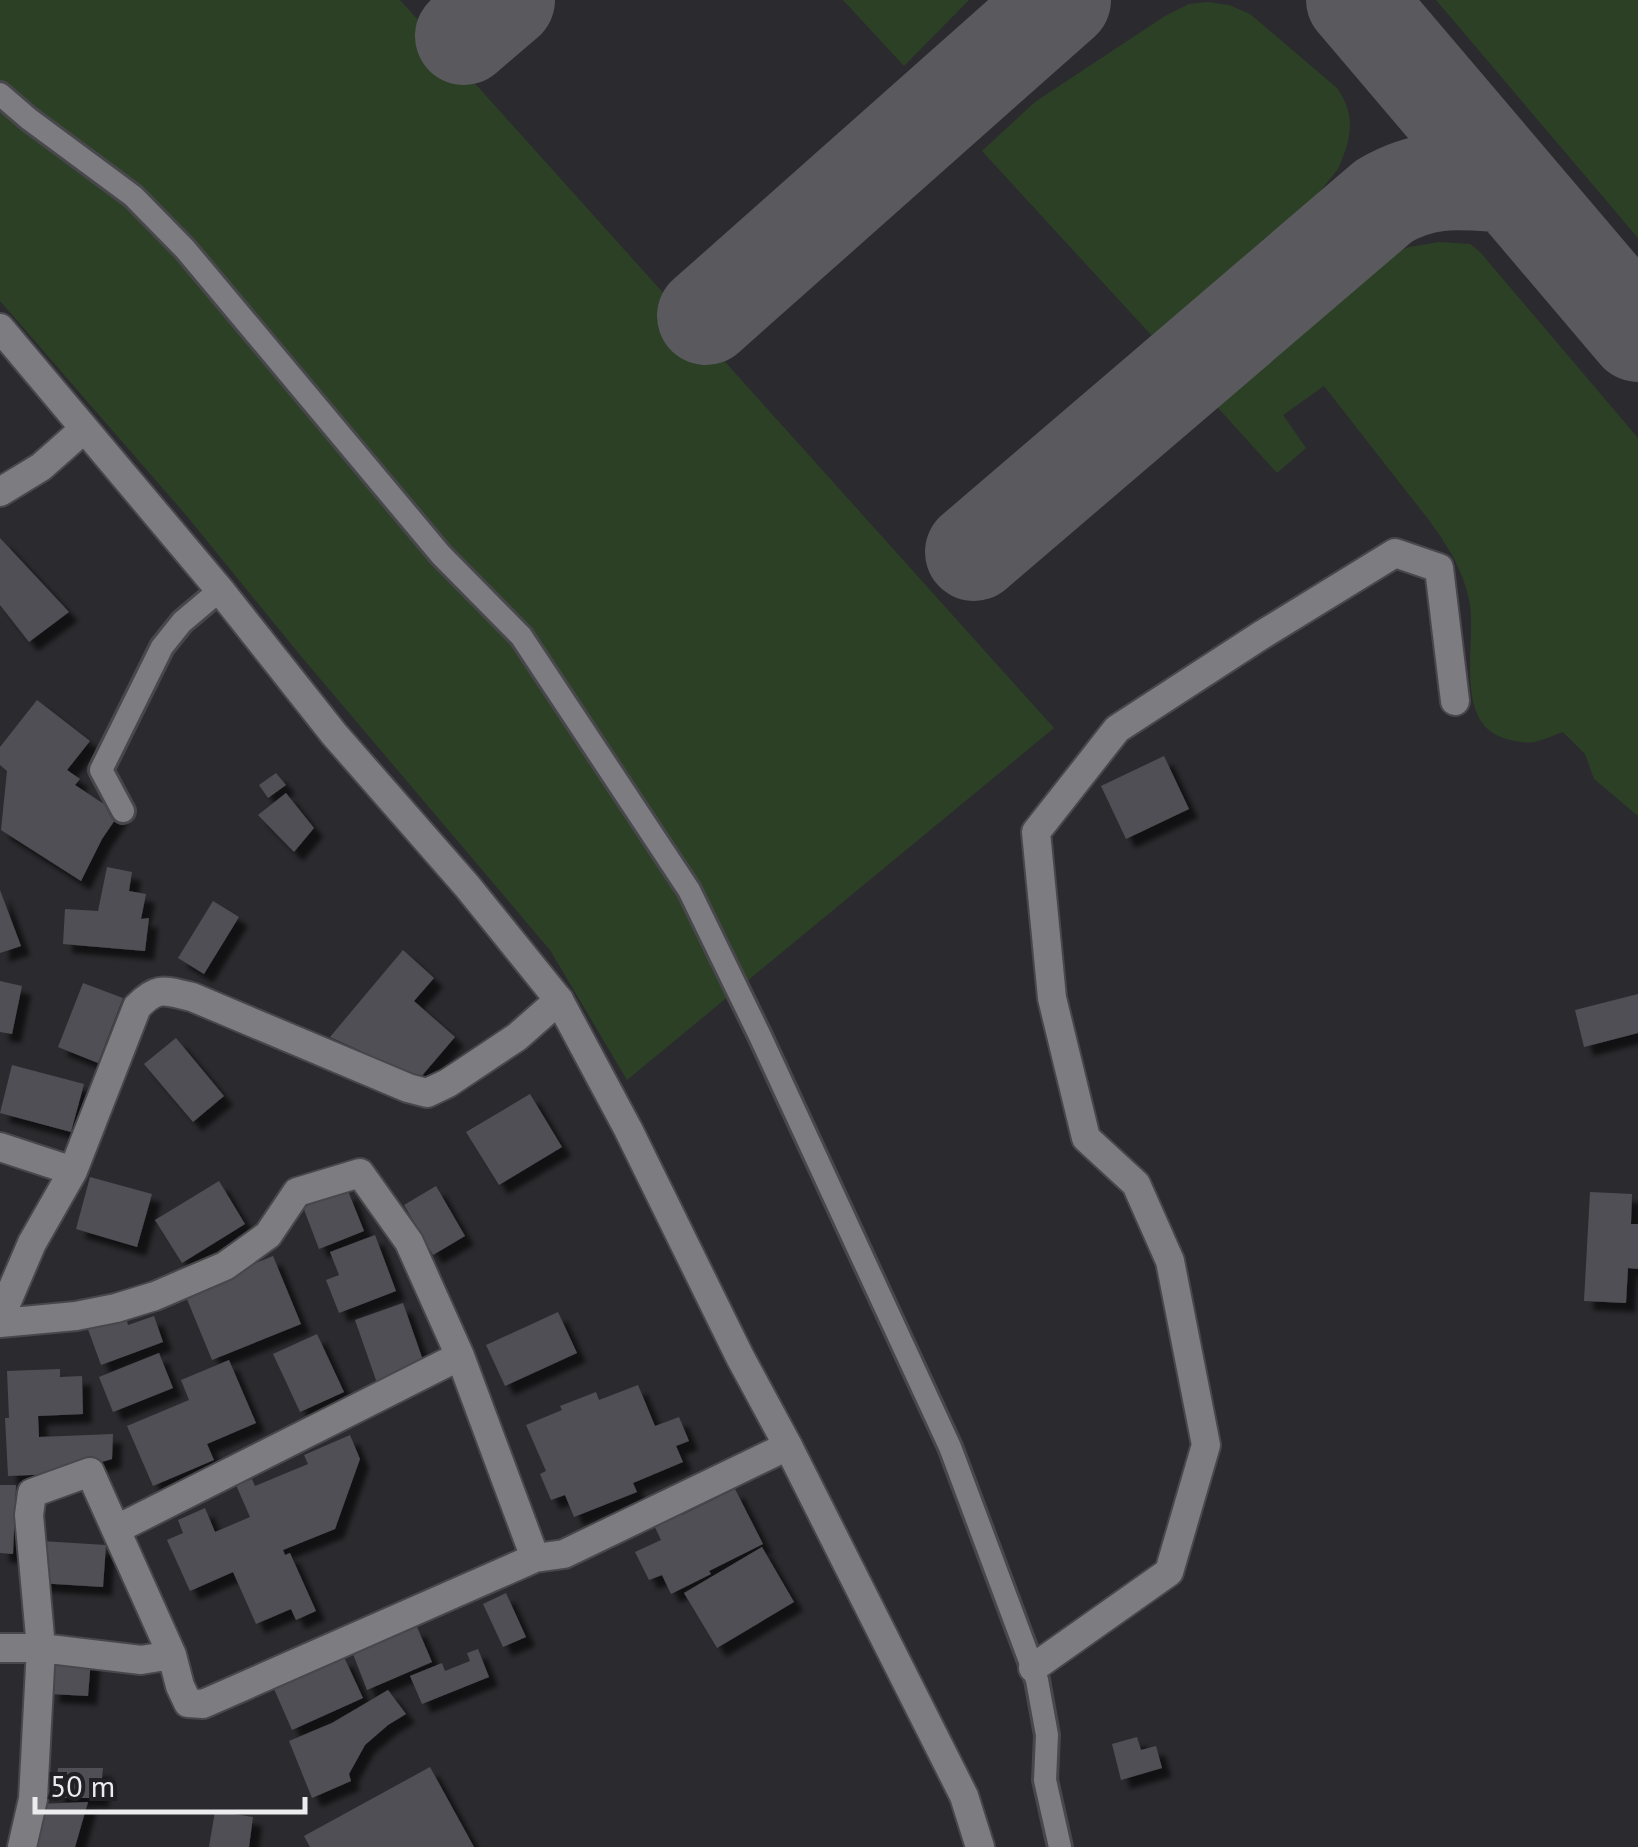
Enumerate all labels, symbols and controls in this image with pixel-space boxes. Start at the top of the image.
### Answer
scale bar [35,1752,305,1814]
text: 50 m [50,1766,115,1805]

